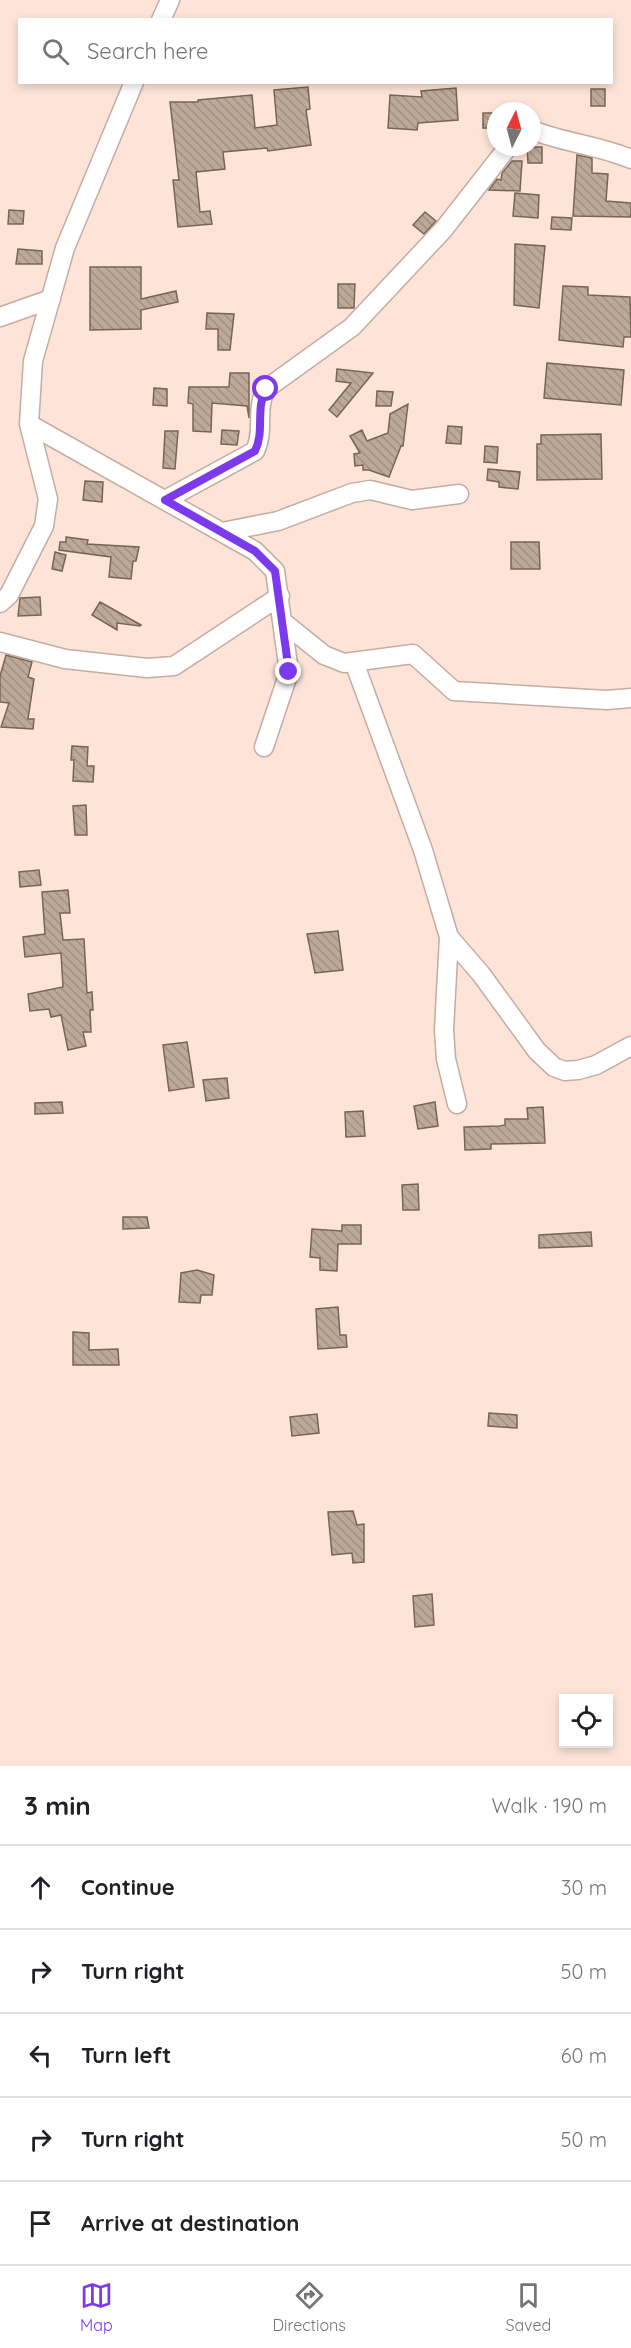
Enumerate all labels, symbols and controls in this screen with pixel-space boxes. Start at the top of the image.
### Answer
search box [18,18,613,84]
icon: search [39,35,72,68]
text: Search here [87,37,208,65]
north arrow [487,102,541,156]
route start [252,375,278,401]
route end [275,658,301,684]
map controls [559,1694,613,1748]
button: locate [559,1694,613,1748]
text: 3 min [24,1789,91,1822]
text: Walk · 190 m [491,1793,607,1818]
icon: ahead [24,1871,57,1904]
text: Continue [81,1873,175,1901]
text: 30 m [561,1875,607,1900]
icon: right [24,1955,57,1988]
text: Turn right [81,1957,185,1985]
text: 50 m [561,1959,607,1984]
icon: left [24,2039,57,2072]
text: Turn left [81,2041,171,2069]
text: 60 m [561,2043,607,2068]
icon: right [24,2123,57,2156]
text: Turn right [81,2125,185,2153]
text: 50 m [561,2127,607,2152]
icon: arrive [24,2207,57,2240]
text: Arrive at destination [81,2209,299,2237]
tab: Map [80,2279,113,2335]
tab: Directions [273,2279,346,2335]
tab: Saved [506,2279,551,2335]

